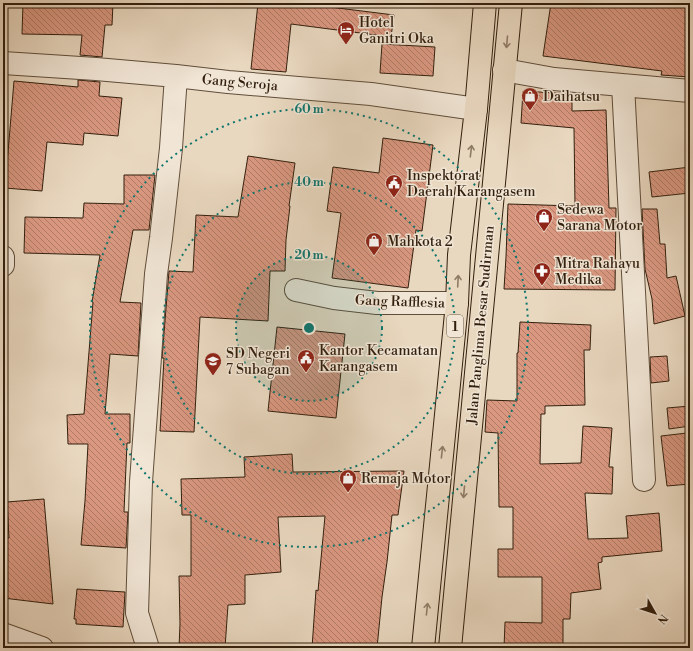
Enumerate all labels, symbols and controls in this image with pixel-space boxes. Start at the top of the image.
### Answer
place label: Hotel Ganitri Oka [359,14,435,48]
hotel icon: Hotel Ganitri Oka [336,20,356,45]
one-way arrow [504,35,511,48]
street label: Gang Seroja [201,71,280,95]
shop icon: Daihatsu [520,86,540,111]
place label: Daihatsu [543,88,600,106]
text: 60 m [294,102,324,117]
one-way arrow [467,145,475,158]
place label: Inspektorat Daerah Karangasem [407,167,535,201]
public building icon: Inspektorat Daerah Karangasem [384,173,404,198]
text: 40 m [294,175,324,190]
place label: Sedewa Sarana Motor [557,201,642,235]
shop icon: Sedewa Sarana Motor [534,207,554,232]
street label: Jalan Panglima Besar Sudirman [463,224,499,426]
shop icon: Mahkota 2 [364,231,384,256]
place label: Mahkota 2 [387,233,453,251]
text: 20 m [294,248,324,263]
place label: Mitra Rahayu Medika [555,255,640,289]
pharmacy icon: Mitra Rahayu Medika [532,261,552,286]
one-way arrow [454,275,461,288]
street label: Gang Rafflesia [355,291,446,313]
road number: 1 [447,315,463,337]
centre of rings [302,321,316,335]
place label: Kantor Kecamatan Karangasem [319,342,439,376]
place label: SD Negeri 7 Subagan [226,345,291,379]
public building icon: Kantor Kecamatan Karangasem [296,348,316,373]
school or university icon: SD Negeri 7 Subagan [203,351,223,376]
one-way arrow [439,446,446,459]
shop icon: Remaja Motor [338,468,358,493]
place label: Remaja Motor [361,470,450,488]
one-way arrow [461,485,468,498]
north arrow [635,593,675,633]
one-way arrow [423,603,431,616]
text: N [654,611,670,627]

